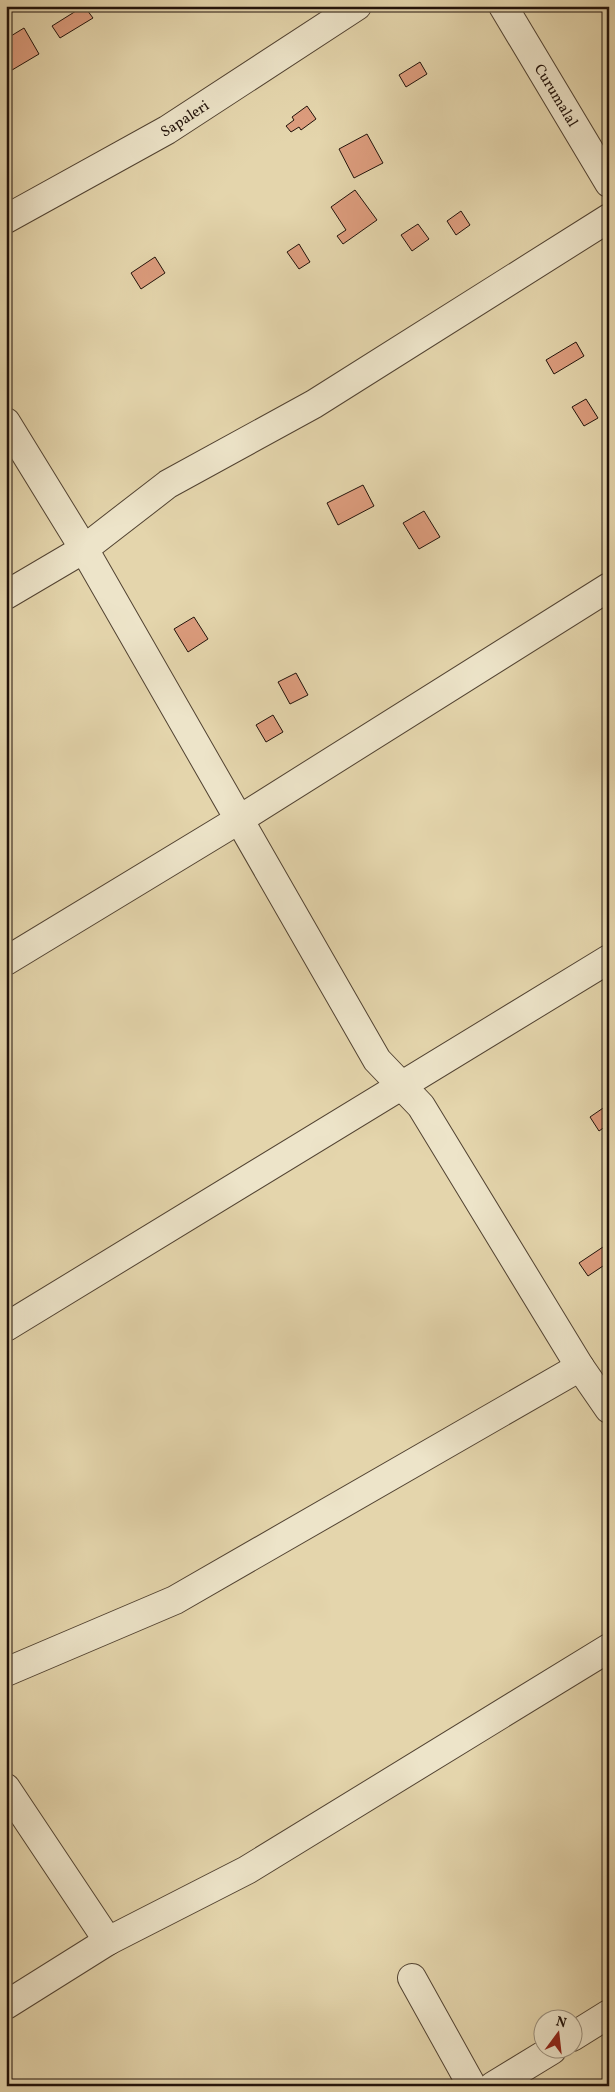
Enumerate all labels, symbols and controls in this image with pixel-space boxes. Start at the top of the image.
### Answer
street label: Curumalal [528,60,582,132]
street label: Sapaleri [157,96,214,143]
north arrow [532,2010,582,2060]
text: N [554,2012,568,2033]

